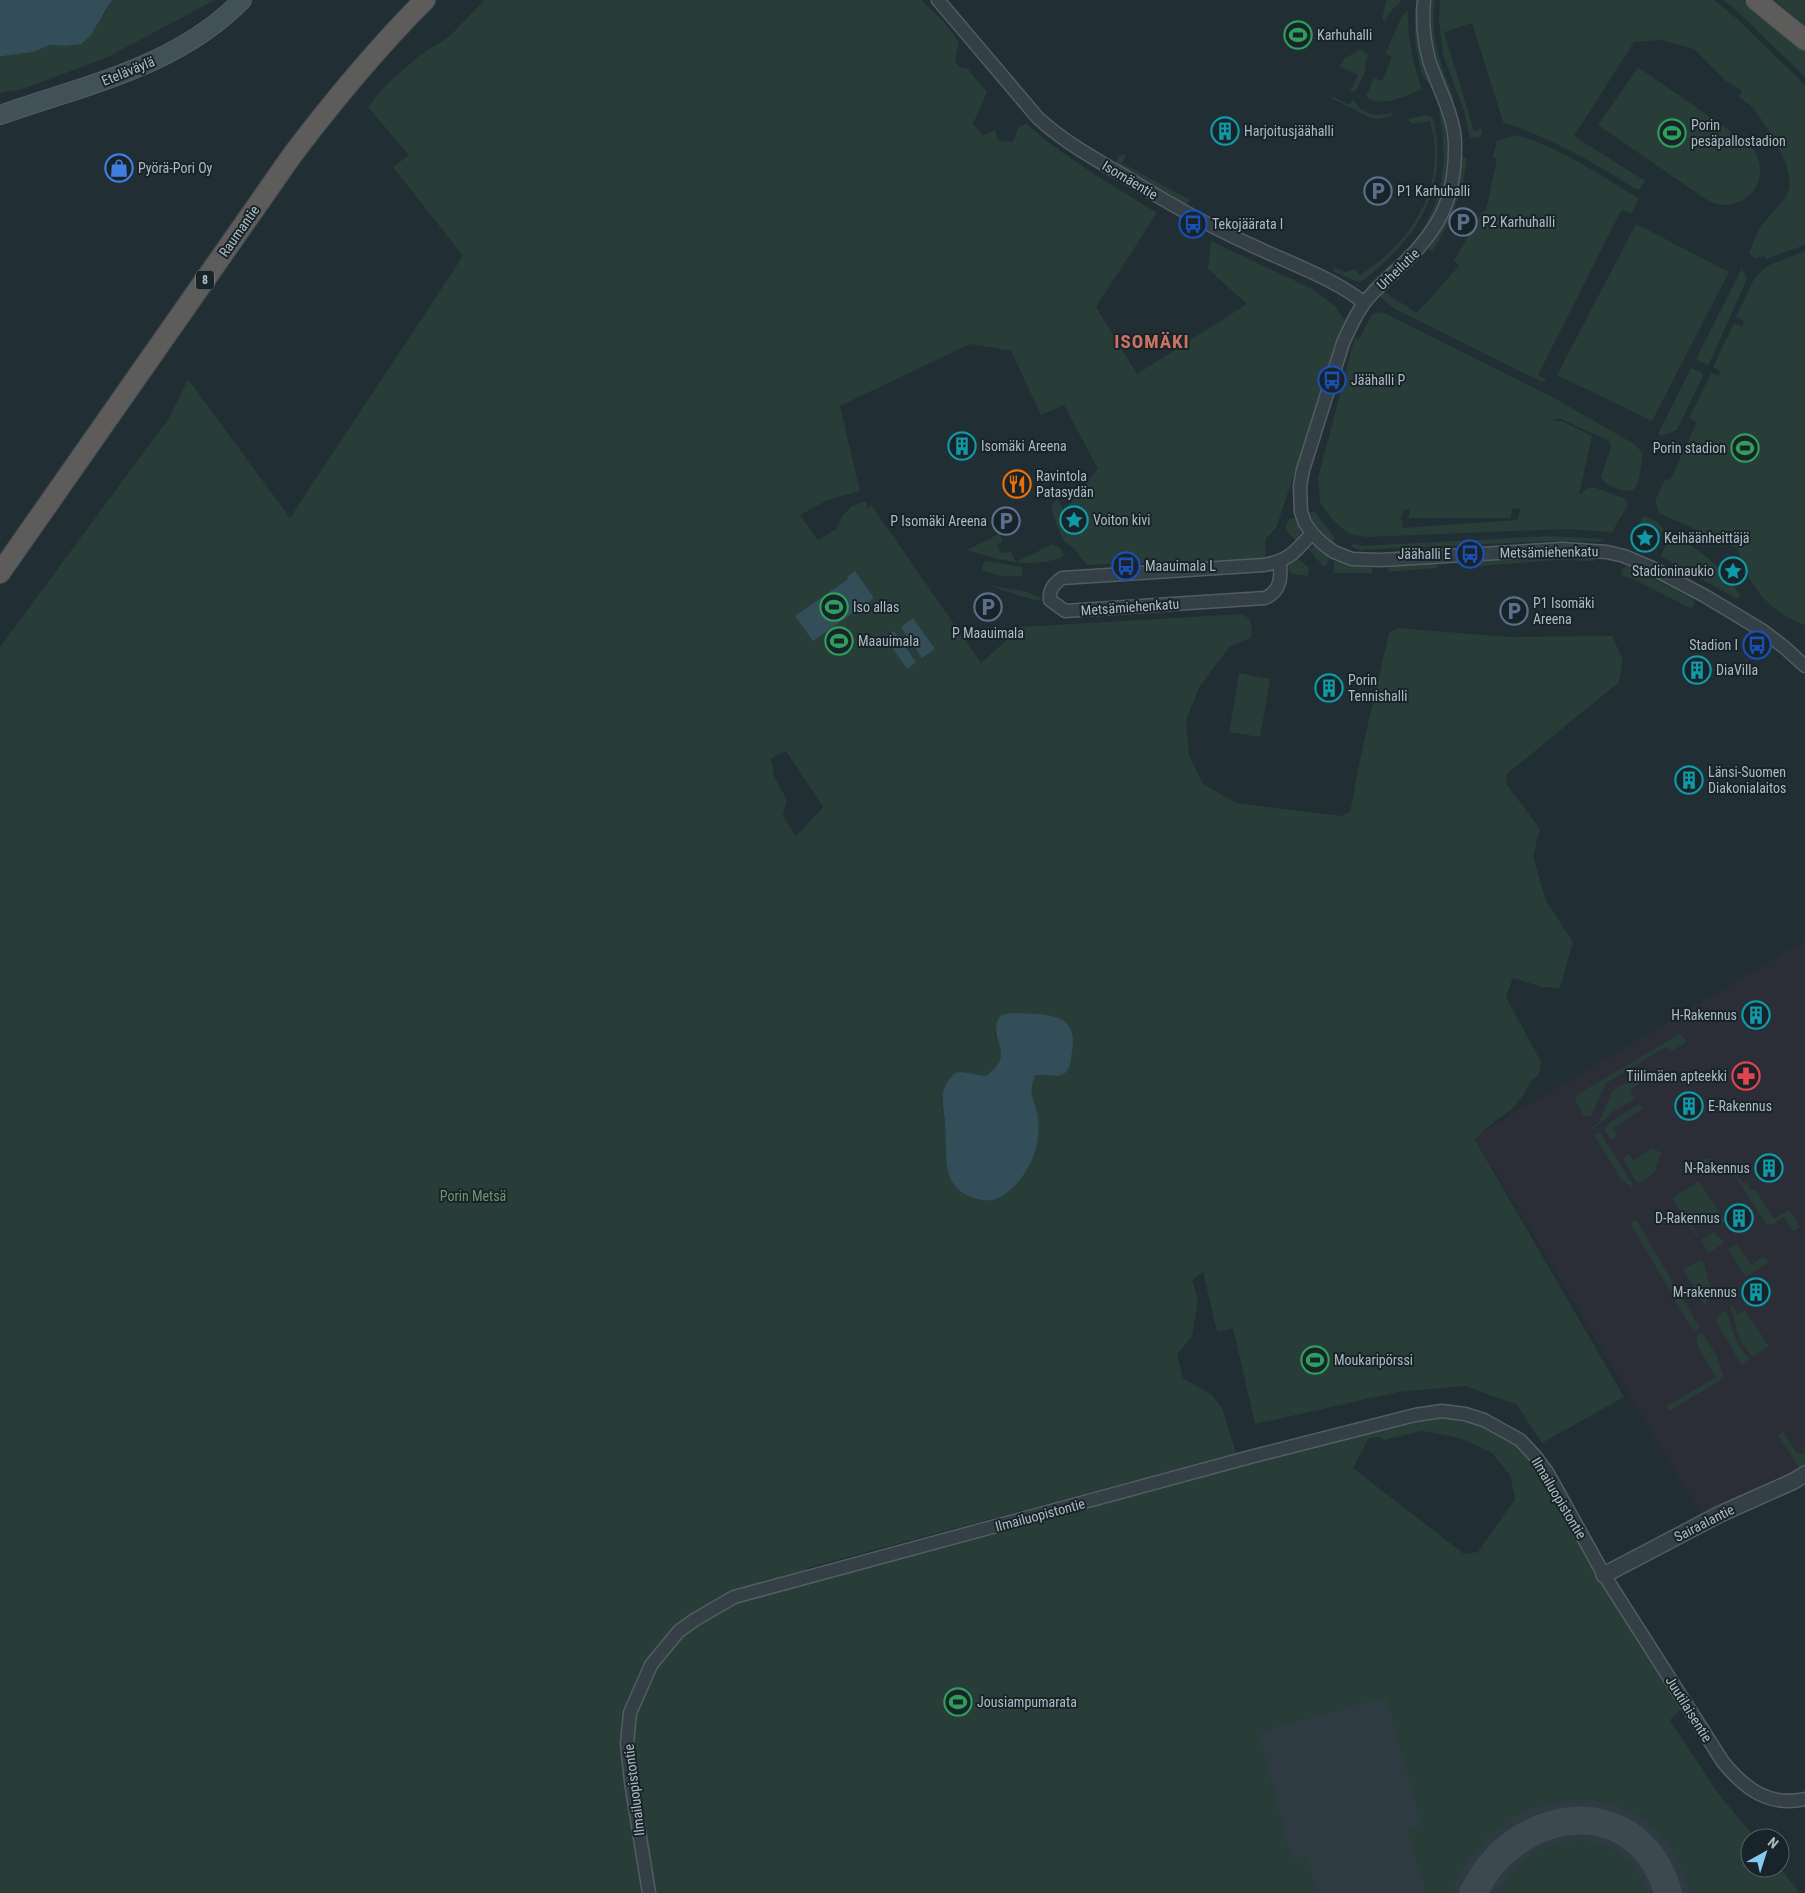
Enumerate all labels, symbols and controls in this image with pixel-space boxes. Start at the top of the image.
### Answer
sports icon: Karhuhalli [1283,20,1313,50]
place label: Karhuhalli [1317,27,1372,43]
street label: Eteläväylä [99,53,157,89]
building icon: Harjoitusjäähalli [1210,116,1240,146]
place label: Porin pesäpallostadion [1691,117,1786,149]
sports icon: Porin pesäpallostadion [1657,118,1687,148]
place label: Harjoitusjäähalli [1244,123,1334,139]
shop icon: Pyörä-Pori Oy [104,153,134,183]
street label: Isomäentie [1100,157,1161,203]
place label: Pyörä-Pori Oy [138,160,213,176]
parking icon: P1 Karhuhalli [1363,176,1393,206]
place label: P1 Karhuhalli [1397,183,1470,199]
street label: Raumantie [216,202,263,260]
parking icon: P2 Karhuhalli [1448,207,1478,237]
bus stop icon: Tekojäärata I [1178,209,1208,239]
place label: P2 Karhuhalli [1482,214,1555,230]
place label: Tekojäärata I [1212,216,1283,232]
street label: Urheilutie [1374,245,1423,293]
road number: 8 [196,270,214,290]
district label: ISOMÄKI [1114,330,1190,353]
bus stop icon: Jäähalli P [1317,365,1347,395]
place label: Jäähalli P [1351,372,1405,388]
building icon: Isomäki Areena [947,431,977,461]
sports icon: Porin stadion [1730,433,1760,463]
place label: Isomäki Areena [981,438,1067,454]
place label: Porin stadion [1653,440,1726,456]
place label: Ravintola Patasydän [1036,468,1094,500]
restaurant icon: Ravintola Patasydän [1002,469,1032,499]
place icon: Voiton kivi [1059,505,1089,535]
parking icon: P Isomäki Areena [991,506,1021,536]
place label: Voiton kivi [1093,512,1151,528]
place label: P Isomäki Areena [890,513,987,529]
place icon: Keihäänheittäjä [1630,523,1660,553]
place label: Keihäänheittäjä [1664,530,1750,546]
bus stop icon: Jäähalli E [1455,539,1485,569]
street label: Metsämiehenkatu [1500,543,1598,561]
place label: Jäähalli E [1398,546,1451,562]
bus stop icon: Maauimala L [1111,551,1141,581]
place icon: Stadioninaukio [1718,556,1748,586]
place label: Maauimala L [1145,558,1216,574]
place label: Stadioninaukio [1632,563,1714,579]
sports icon: Iso allas [819,592,849,622]
parking icon: P Maauimala [973,592,1003,622]
place label: P1 Isomäki Areena [1533,595,1595,627]
street label: Metsämiehenkatu [1080,596,1180,618]
parking icon: P1 Isomäki Areena [1499,596,1529,626]
place label: Iso allas [853,599,899,615]
place label: P Maauimala [952,625,1024,641]
sports icon: Maauimala [824,626,854,656]
bus stop icon: Stadion I [1742,630,1772,660]
place label: Maauimala [858,633,919,649]
place label: Stadion I [1689,637,1738,653]
building icon: DiaVilla [1682,655,1712,685]
place label: DiaVilla [1716,662,1758,678]
place label: Porin Tennishalli [1348,672,1407,704]
building icon: Porin Tennishalli [1314,673,1344,703]
place label: Länsi-Suomen Diakonialaitos [1708,764,1787,796]
building icon: Länsi-Suomen Diakonialaitos [1674,765,1704,795]
building icon: H-Rakennus [1741,1000,1771,1030]
place label: H-Rakennus [1671,1007,1737,1023]
pharmacy icon: Tiilimäen apteekki [1731,1061,1761,1091]
place label: Tiilimäen apteekki [1626,1068,1727,1084]
building icon: E-Rakennus [1674,1091,1704,1121]
place label: E-Rakennus [1708,1098,1772,1114]
building icon: N-Rakennus [1754,1153,1784,1183]
place label: N-Rakennus [1684,1160,1750,1176]
park label: Porin Metsä [440,1188,506,1204]
building icon: D-Rakennus [1724,1203,1754,1233]
place label: D-Rakennus [1655,1210,1720,1226]
building icon: M-rakennus [1741,1277,1771,1307]
place label: M-rakennus [1673,1284,1737,1300]
sports icon: Moukaripörssi [1300,1345,1330,1375]
place label: Moukaripörssi [1334,1352,1413,1368]
street label: Ilmailuopistontie [1528,1454,1590,1542]
street label: Ilmailuopistontie [993,1495,1087,1535]
street label: Sairaalantie [1671,1501,1737,1545]
street label: Juutilaisentie [1662,1673,1716,1745]
sports icon: Jousiampumarata [943,1687,973,1717]
place label: Jousiampumarata [977,1694,1077,1710]
street label: Ilmailuopistontie [620,1743,648,1837]
north arrow [1740,1828,1790,1878]
text: N [1765,1834,1782,1852]

